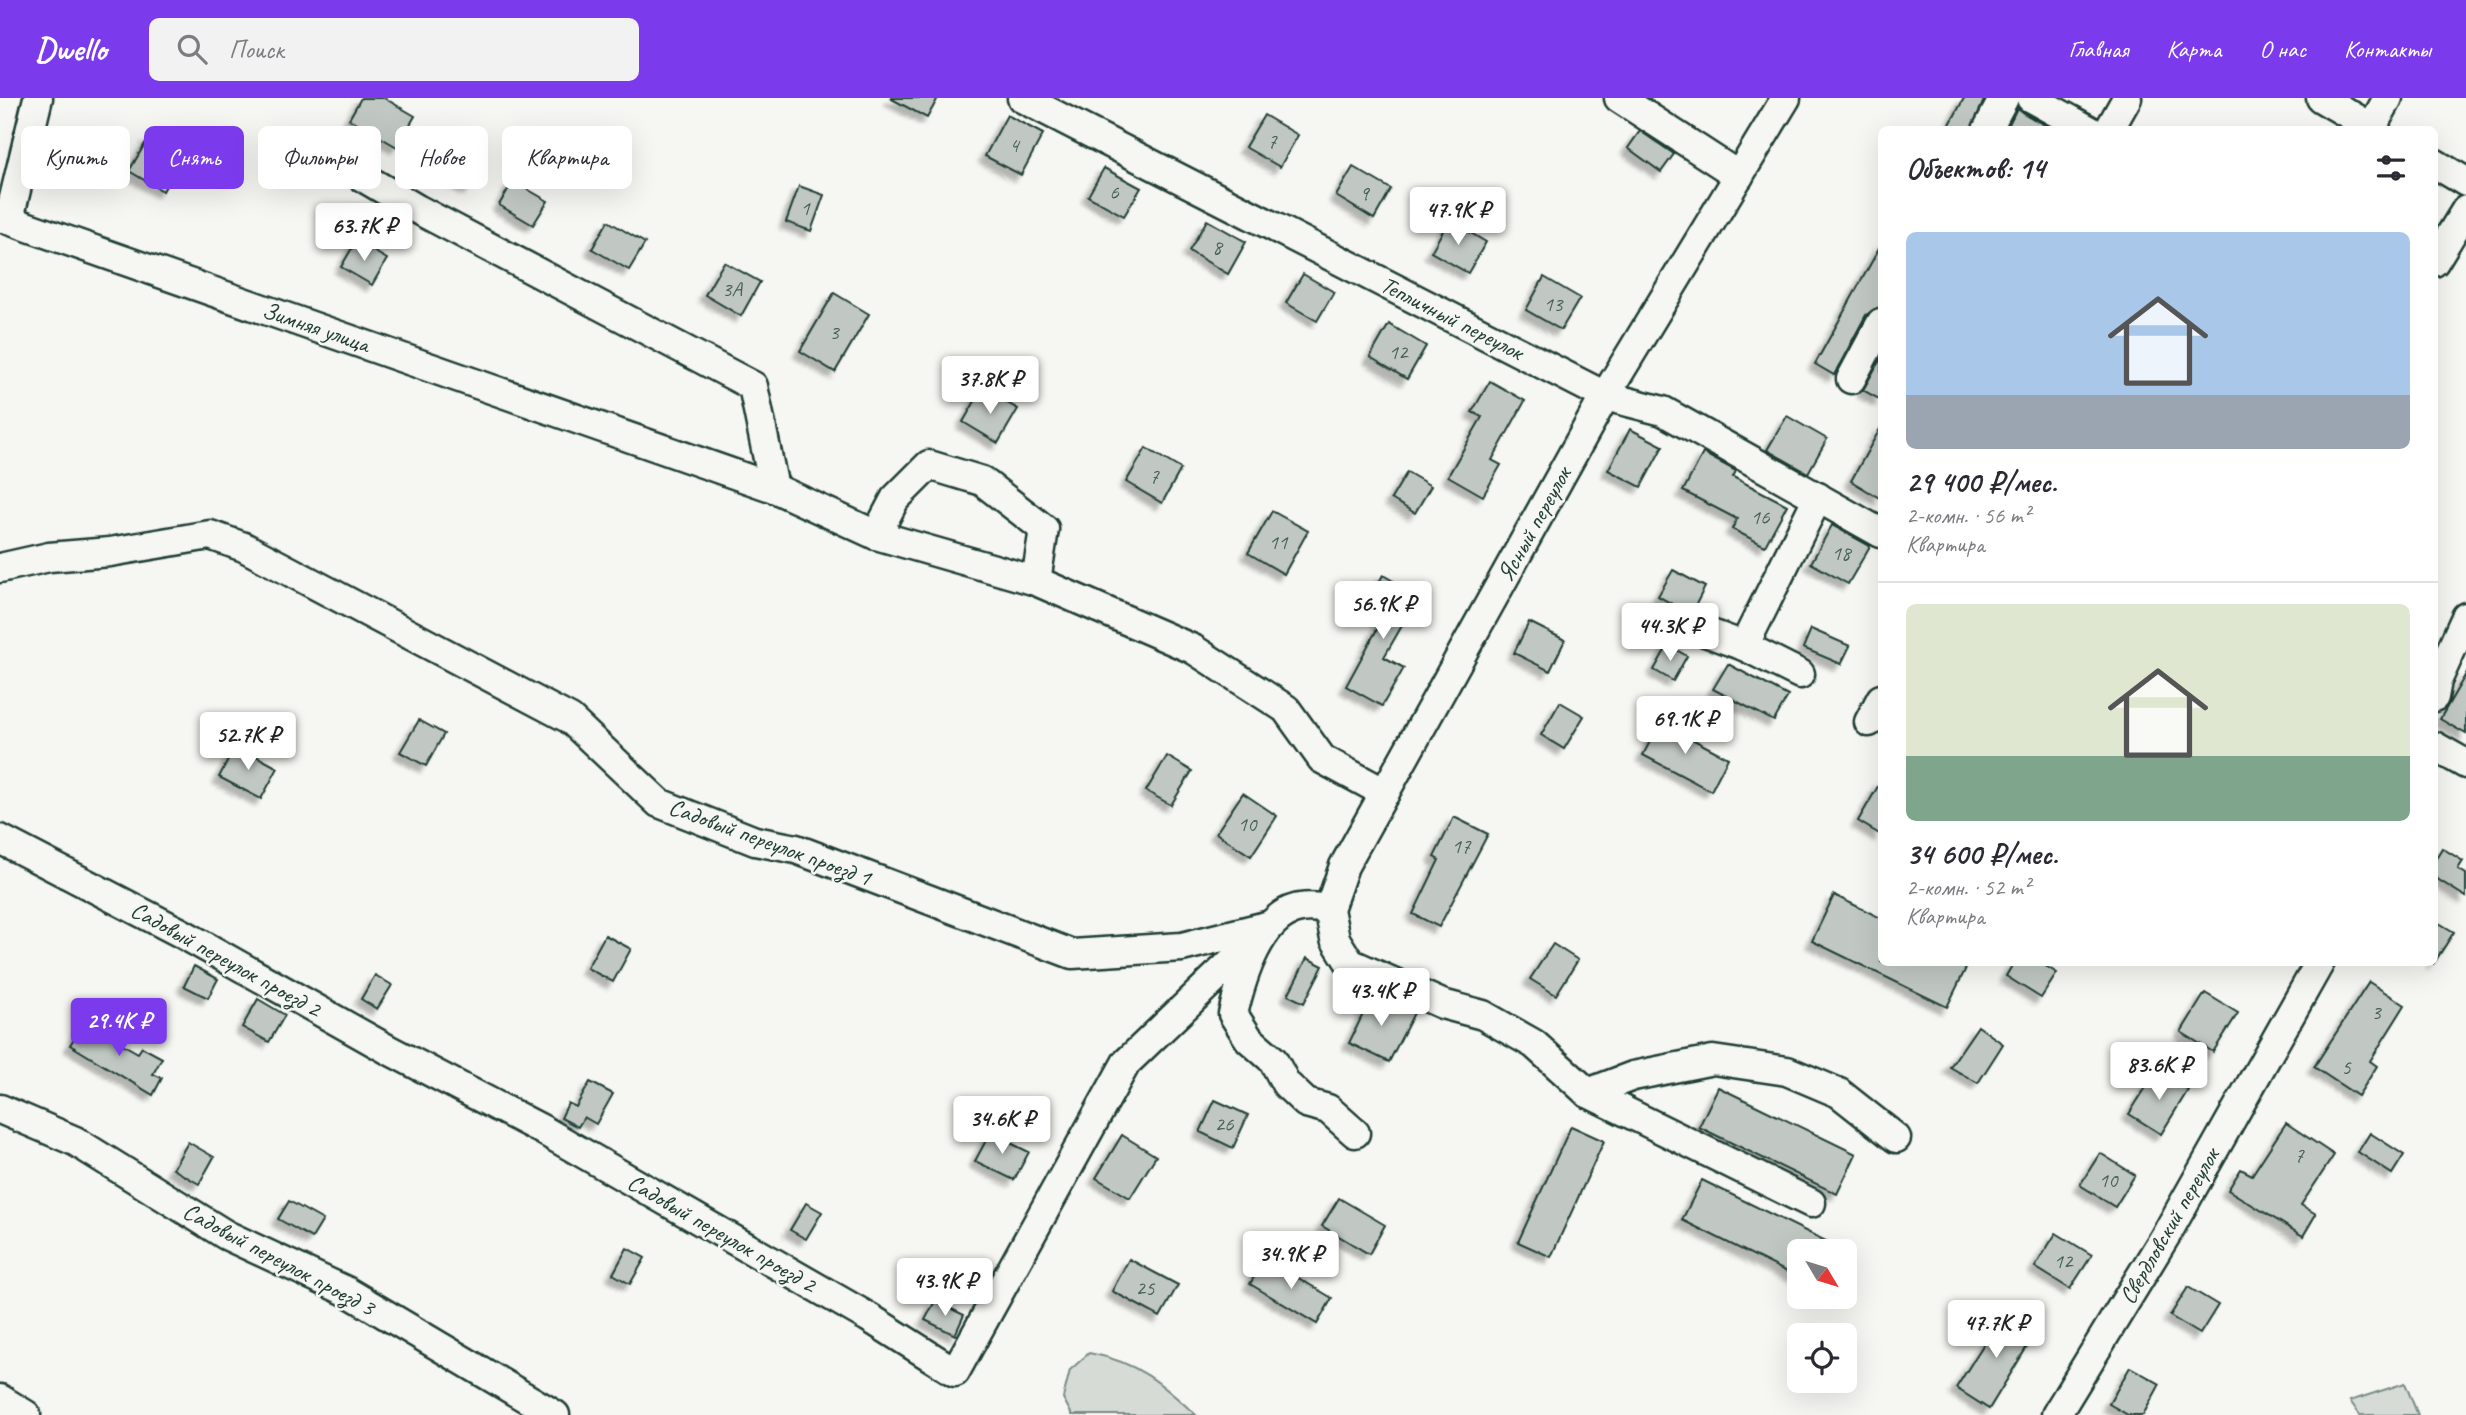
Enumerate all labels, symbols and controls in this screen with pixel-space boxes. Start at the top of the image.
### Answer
search box [149,18,639,81]
text: Dwello [35,28,107,70]
icon: search [173,30,211,68]
text: Поиск [229,33,284,66]
text: Главная [2068,34,2129,64]
text: Карта [2167,34,2221,64]
text: О нас [2259,34,2306,64]
text: Контакты [2344,34,2431,64]
chip: Купить [21,126,130,189]
chip: Снять [144,126,244,189]
chip: Фильтры [258,126,381,189]
chip: Новое [395,126,488,189]
chip: Квартира [502,126,632,189]
house number: 7 [1267,128,1278,154]
house number: 4 [1009,132,1021,158]
text: Объектов: 14 [1906,149,2045,187]
icon: filters [2372,149,2410,187]
house number: 6 [1109,179,1119,205]
house number: 9 [1359,180,1370,206]
pin: 47.9K ₽ [1393,188,1523,247]
house number: 1 [800,195,811,221]
text: 47.9K ₽ [1426,195,1490,224]
pin: 63.7K ₽ [299,204,429,263]
text: 63.7K ₽ [331,211,397,240]
house number: 8 [1212,234,1224,260]
street label: Тепличный переулок [1376,269,1530,368]
house number: 3А [722,276,743,302]
icon: home [2095,278,2221,404]
house number: 13 [1544,291,1564,317]
street label: Зимняя улица [259,295,376,360]
house number: 3 [829,319,840,345]
house number: 12 [1389,339,1409,365]
pin: 37.8K ₽ [925,356,1055,416]
text: 37.8K ₽ [958,364,1022,393]
street label: Ясный переулок [1490,460,1579,587]
house number: 7 [1149,463,1160,489]
text: 29 400 ₽/мес. [1906,463,2057,501]
text: 2-комн. · 56 m² [1906,501,2030,530]
house number: 16 [1751,504,1770,530]
house number: 11 [1269,529,1289,555]
text: Квартира [1906,530,1984,559]
house number: 18 [1832,540,1853,566]
pin: 56.9K ₽ [1318,582,1448,641]
text: 56.9K ₽ [1351,589,1415,618]
pin: 44.3K ₽ [1605,603,1735,663]
text: 44.3K ₽ [1638,611,1702,640]
icon: home [2095,650,2221,776]
pin: 69.1K ₽ [1620,696,1750,756]
text: 69.1K ₽ [1653,704,1717,733]
pin: 52.7K ₽ [183,712,313,772]
text: 52.7K ₽ [216,720,280,749]
street label: Садовый переулок проезд 1 [665,792,876,894]
house number: 10 [1238,811,1258,837]
house number: 17 [1452,833,1472,859]
text: 34 600 ₽/мес. [1906,835,2058,873]
text: 2-комн. · 52 m² [1906,873,2030,902]
street label: Садовый переулок проезд 2 [125,894,328,1026]
text: Квартира [1906,902,1984,931]
pin: 43.4K ₽ [1316,968,1446,1028]
text: 43.4K ₽ [1349,976,1413,1005]
pin: 29.4K ₽ [54,998,184,1058]
house number: 3 [2371,999,2382,1025]
text: 29.4K ₽ [87,1006,151,1035]
pin: 83.6K ₽ [2094,1042,2224,1102]
text: 83.6K ₽ [2126,1050,2192,1079]
house number: 5 [2341,1054,2352,1080]
pin: 34.6K ₽ [937,1096,1067,1156]
text: 34.6K ₽ [969,1104,1035,1133]
house number: 26 [1215,1111,1234,1137]
street label: Свердловский переулок [2112,1141,2227,1309]
house number: 7 [2294,1142,2305,1168]
street label: Садовый переулок проезд 2 [622,1167,824,1301]
house number: 10 [2099,1167,2119,1193]
street label: Садовый переулок проезд 3 [178,1196,382,1324]
pin: 34.9K ₽ [1226,1232,1356,1291]
text: 34.9K ₽ [1259,1239,1323,1268]
north arrow [1787,1239,1857,1309]
map controls [1787,1239,1857,1393]
house number: 12 [2054,1248,2074,1274]
pin: 43.9K ₽ [880,1258,1010,1318]
text: 43.9K ₽ [913,1266,977,1295]
house number: 25 [1136,1275,1156,1301]
pin: 47.7K ₽ [1931,1300,2061,1360]
text: 47.7K ₽ [1964,1308,2028,1337]
button: locate [1787,1323,1857,1393]

